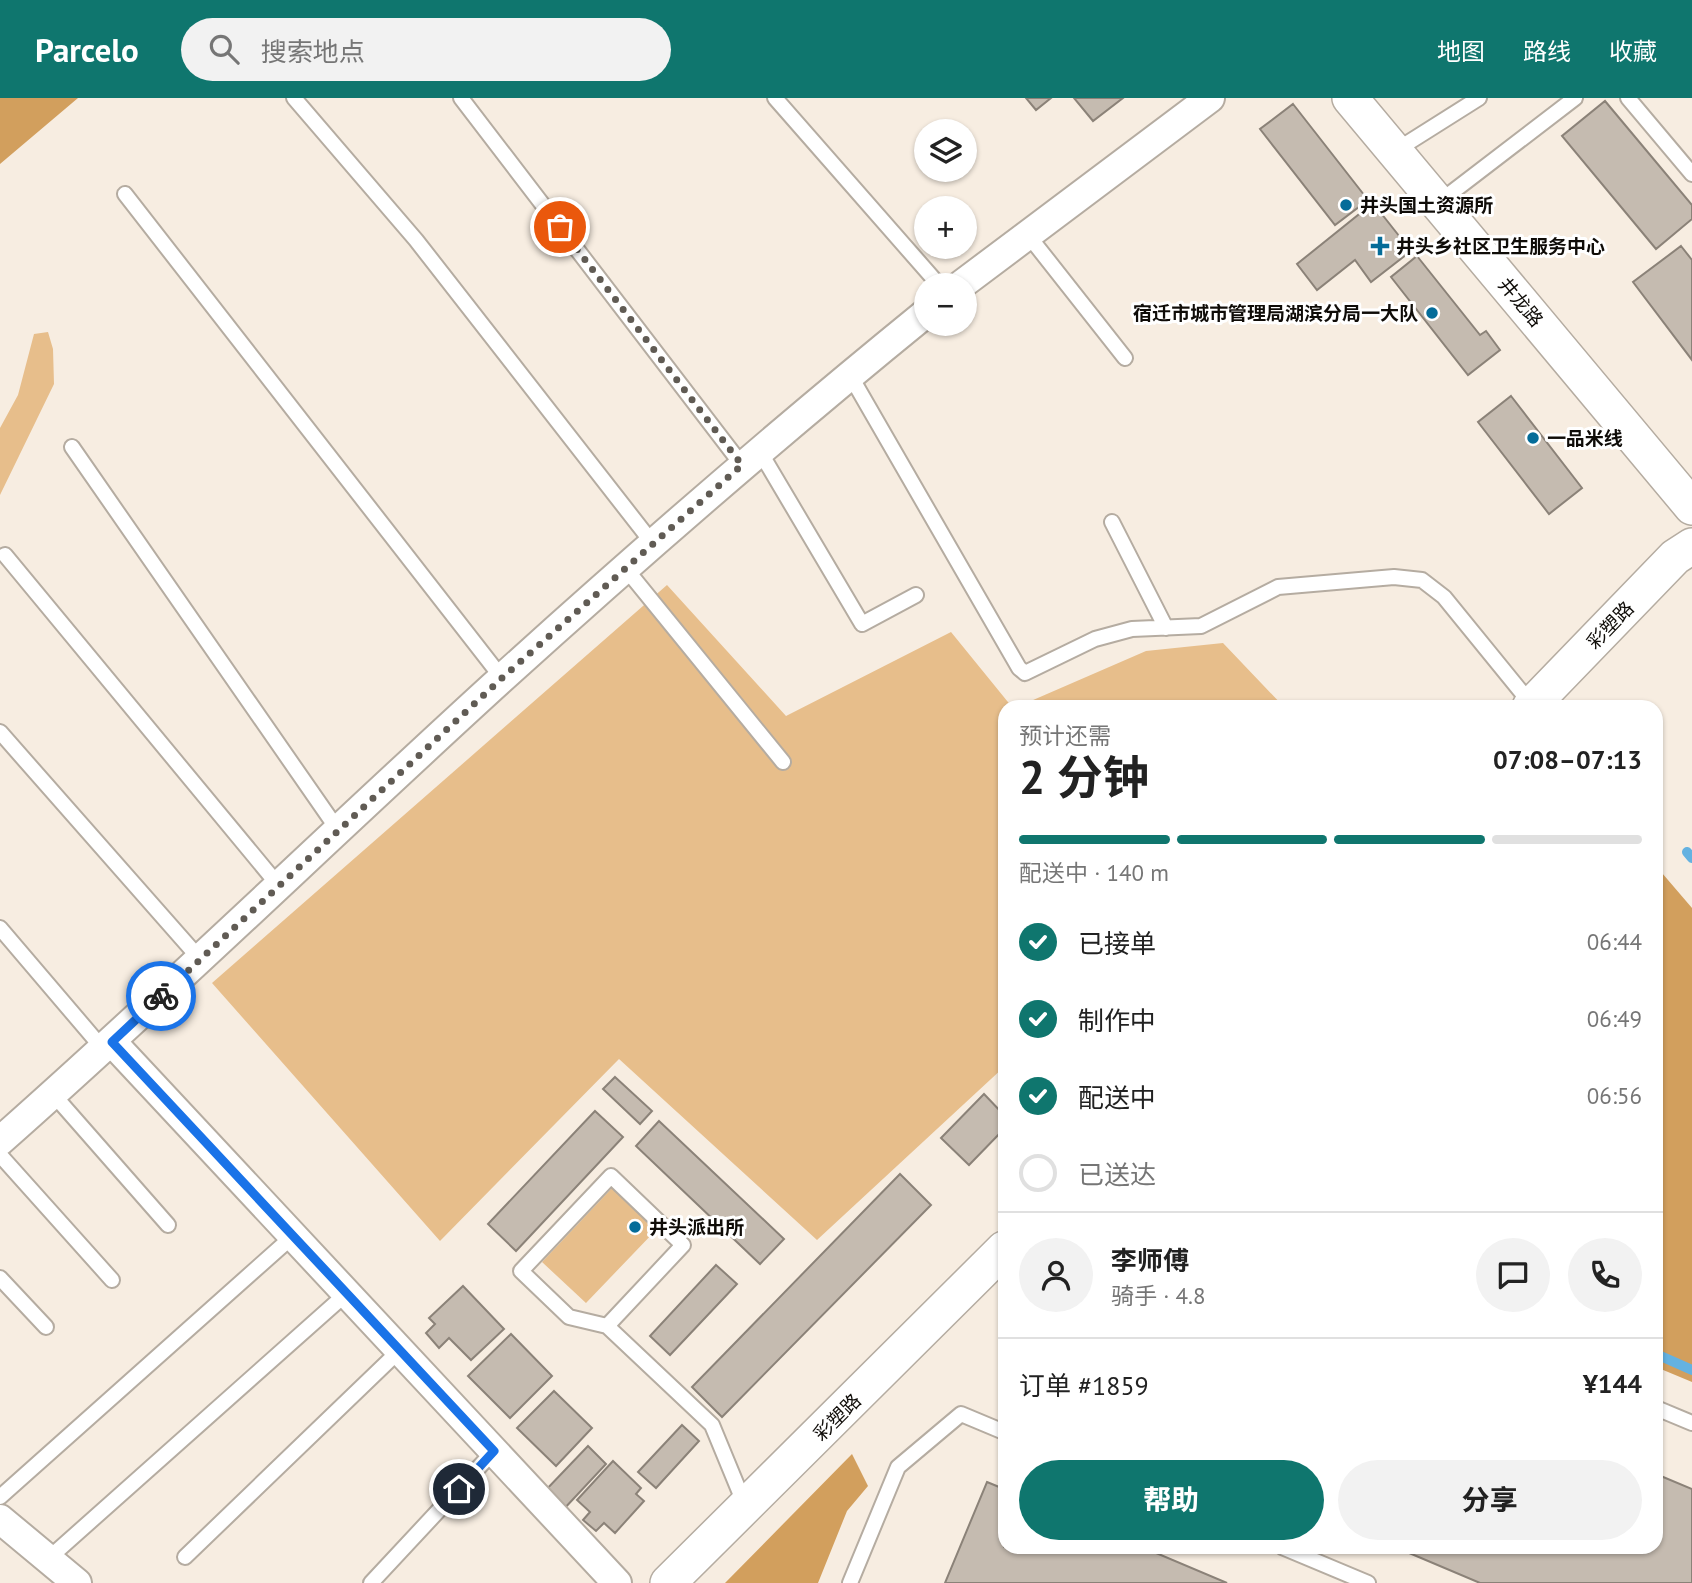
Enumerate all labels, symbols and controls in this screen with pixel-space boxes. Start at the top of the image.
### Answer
search box [181,18,671,81]
text: Parcelo [35,28,139,71]
icon: search [205,30,243,68]
text: 搜索地点 [261,35,365,68]
text: 地图 [1437,36,1485,67]
text: 路线 [1523,36,1571,67]
text: 收藏 [1609,36,1657,67]
map controls [914,119,977,336]
button: layers [914,119,977,182]
place label: 井头国土资源所 [1360,193,1493,217]
button: + [914,196,977,259]
pin [530,197,590,257]
marker: 井头国土资源所 [1338,197,1354,213]
icon: bag [541,208,579,246]
place label: 井头乡社区卫生服务中心 [1396,234,1605,258]
marker: 井头乡社区卫生服务中心 [1370,236,1390,256]
street label: 井龙路 [1493,272,1549,332]
button: − [914,273,977,336]
place label: 宿迁市城市管理局湖滨分局一大队 [1133,301,1418,325]
marker: 宿迁市城市管理局湖滨分局一大队 [1424,305,1440,321]
place label: 一品米线 [1547,426,1623,450]
marker: 一品米线 [1525,430,1541,446]
street label: 彩塑路 [1582,596,1638,654]
text: 预计还需 [1019,721,1111,750]
text: 07:08–07:13 [1493,743,1642,776]
text: 2 分钟 [1019,747,1149,807]
text: 配送中 · 140 m [1019,858,1169,887]
icon: check [1019,923,1057,961]
text: 已接单 [1078,927,1156,960]
text: 06:44 [1587,927,1642,956]
courier [126,961,196,1031]
icon: bike [142,977,180,1015]
icon: check [1019,1000,1057,1038]
text: 制作中 [1078,1004,1156,1037]
text: 06:49 [1587,1004,1642,1033]
icon: check [1019,1077,1057,1115]
text: 配送中 [1078,1081,1156,1114]
text: 06:56 [1587,1081,1642,1110]
text: 已送达 [1078,1158,1156,1191]
place label: 井头派出所 [649,1215,744,1239]
marker: 井头派出所 [627,1219,643,1235]
button: person [1019,1238,1093,1312]
button: chat [1476,1238,1550,1312]
button: phone [1568,1238,1642,1312]
text: 李师傅 [1111,1244,1189,1277]
text: 骑手 · 4.8 [1111,1281,1205,1310]
text: ¥144 [1583,1367,1642,1400]
text: 订单 #1859 [1019,1369,1149,1402]
street label: 彩塑路 [808,1388,866,1446]
pin [429,1459,489,1519]
button: 帮助 [1019,1460,1324,1540]
button: 分享 [1338,1460,1642,1540]
icon: home [440,1470,478,1508]

